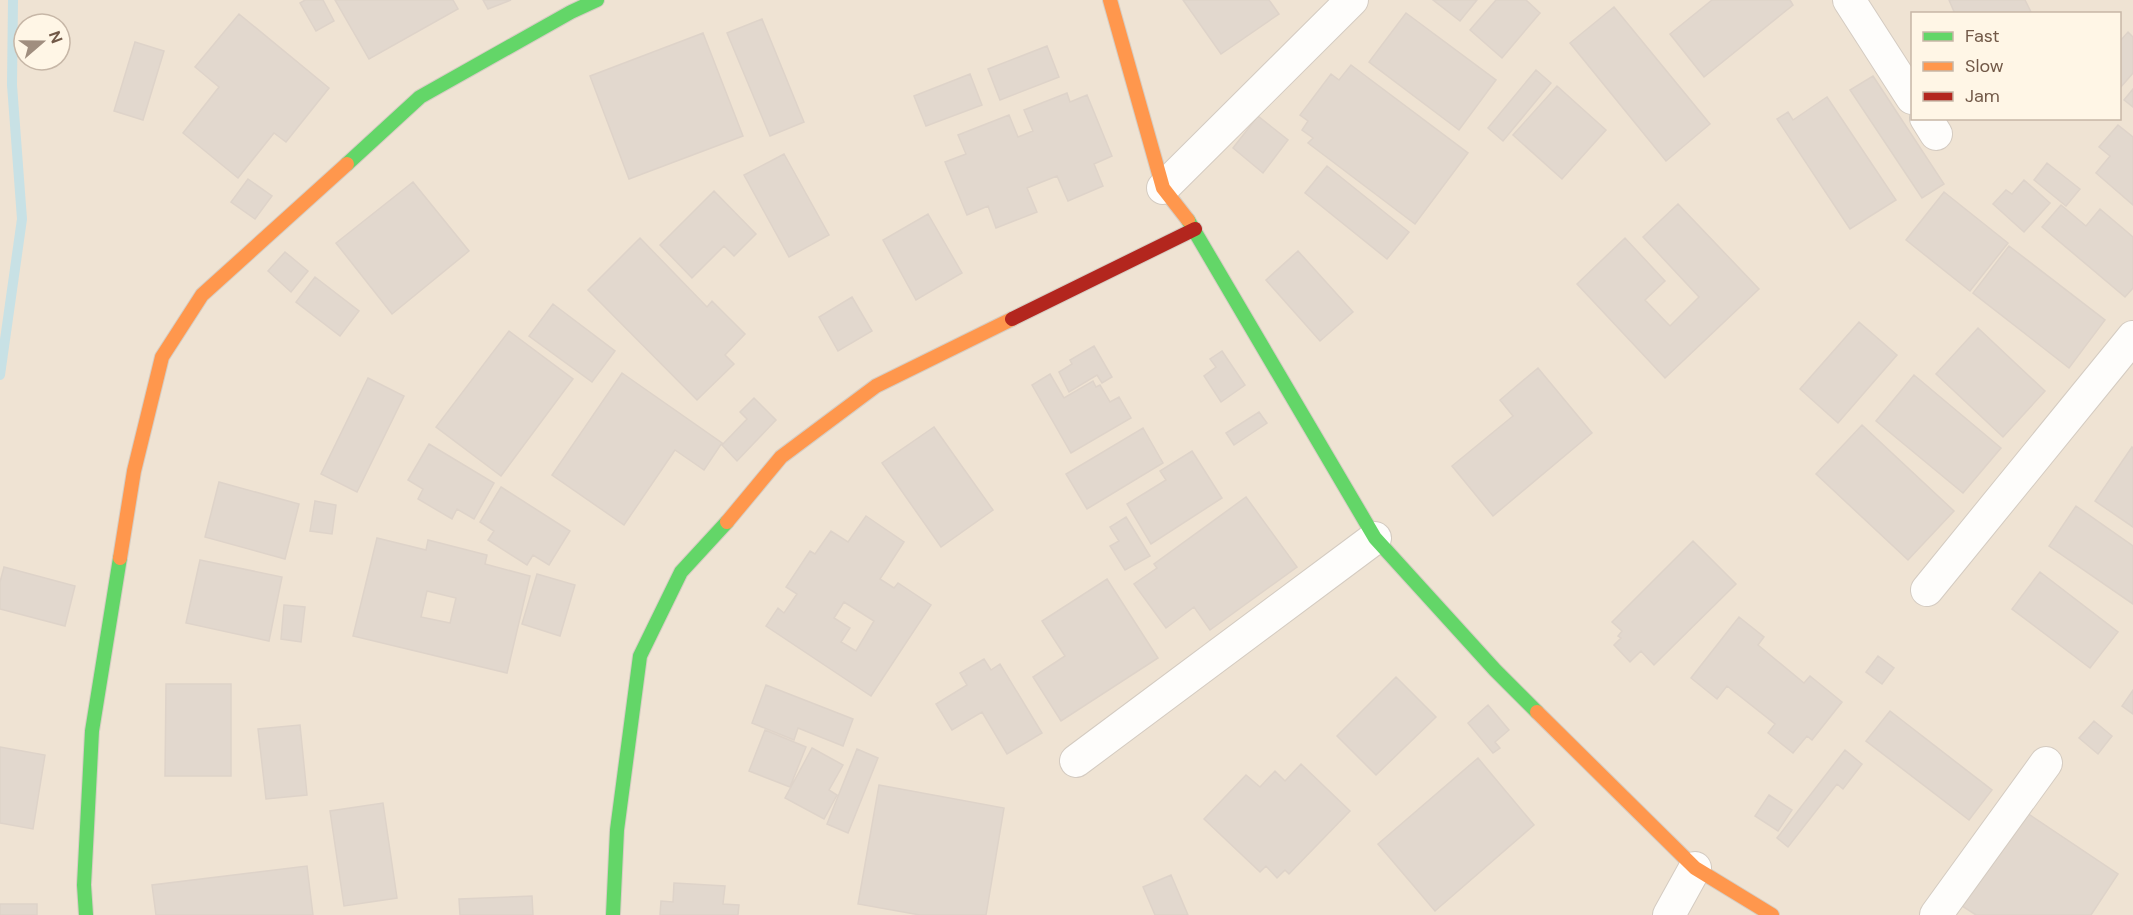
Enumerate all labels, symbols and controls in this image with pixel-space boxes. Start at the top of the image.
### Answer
north arrow [12,12,72,72]
legend [1911,12,2121,120]
text: Fast [1965,24,2000,48]
text: N [44,28,67,46]
text: Slow [1965,54,2004,78]
text: Jam [1965,84,2000,108]

